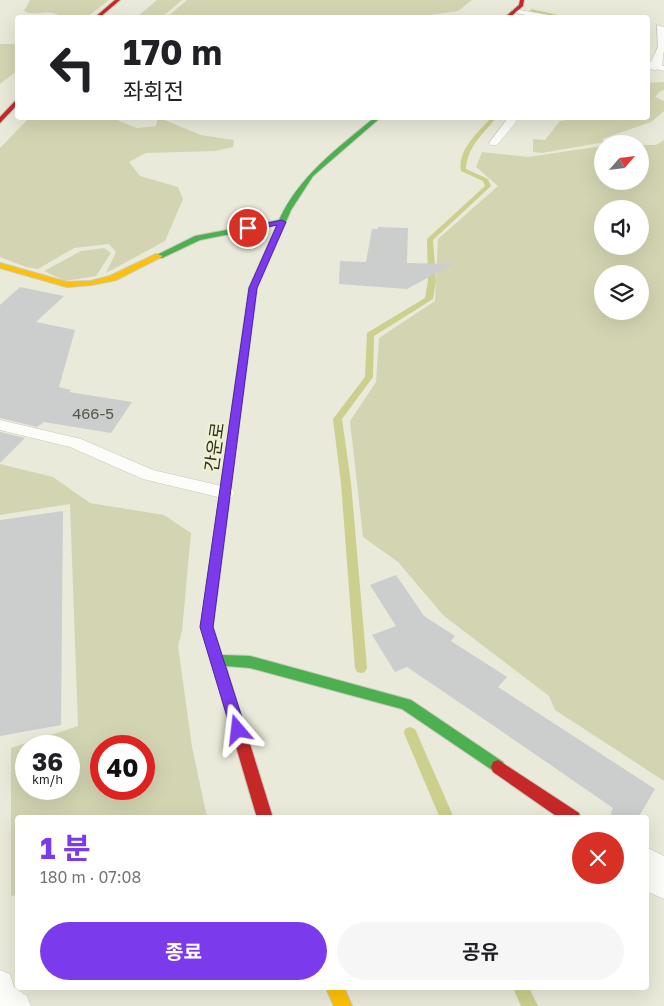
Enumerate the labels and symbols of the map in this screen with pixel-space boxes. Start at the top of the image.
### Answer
north arrow [594,135,649,190]
pin [227,207,269,249]
house number: 466-5 [72,404,114,422]
street label: 간운로 [200,421,228,473]
position arrow [211,703,263,755]
speed limit sign: 40 [90,735,155,800]

